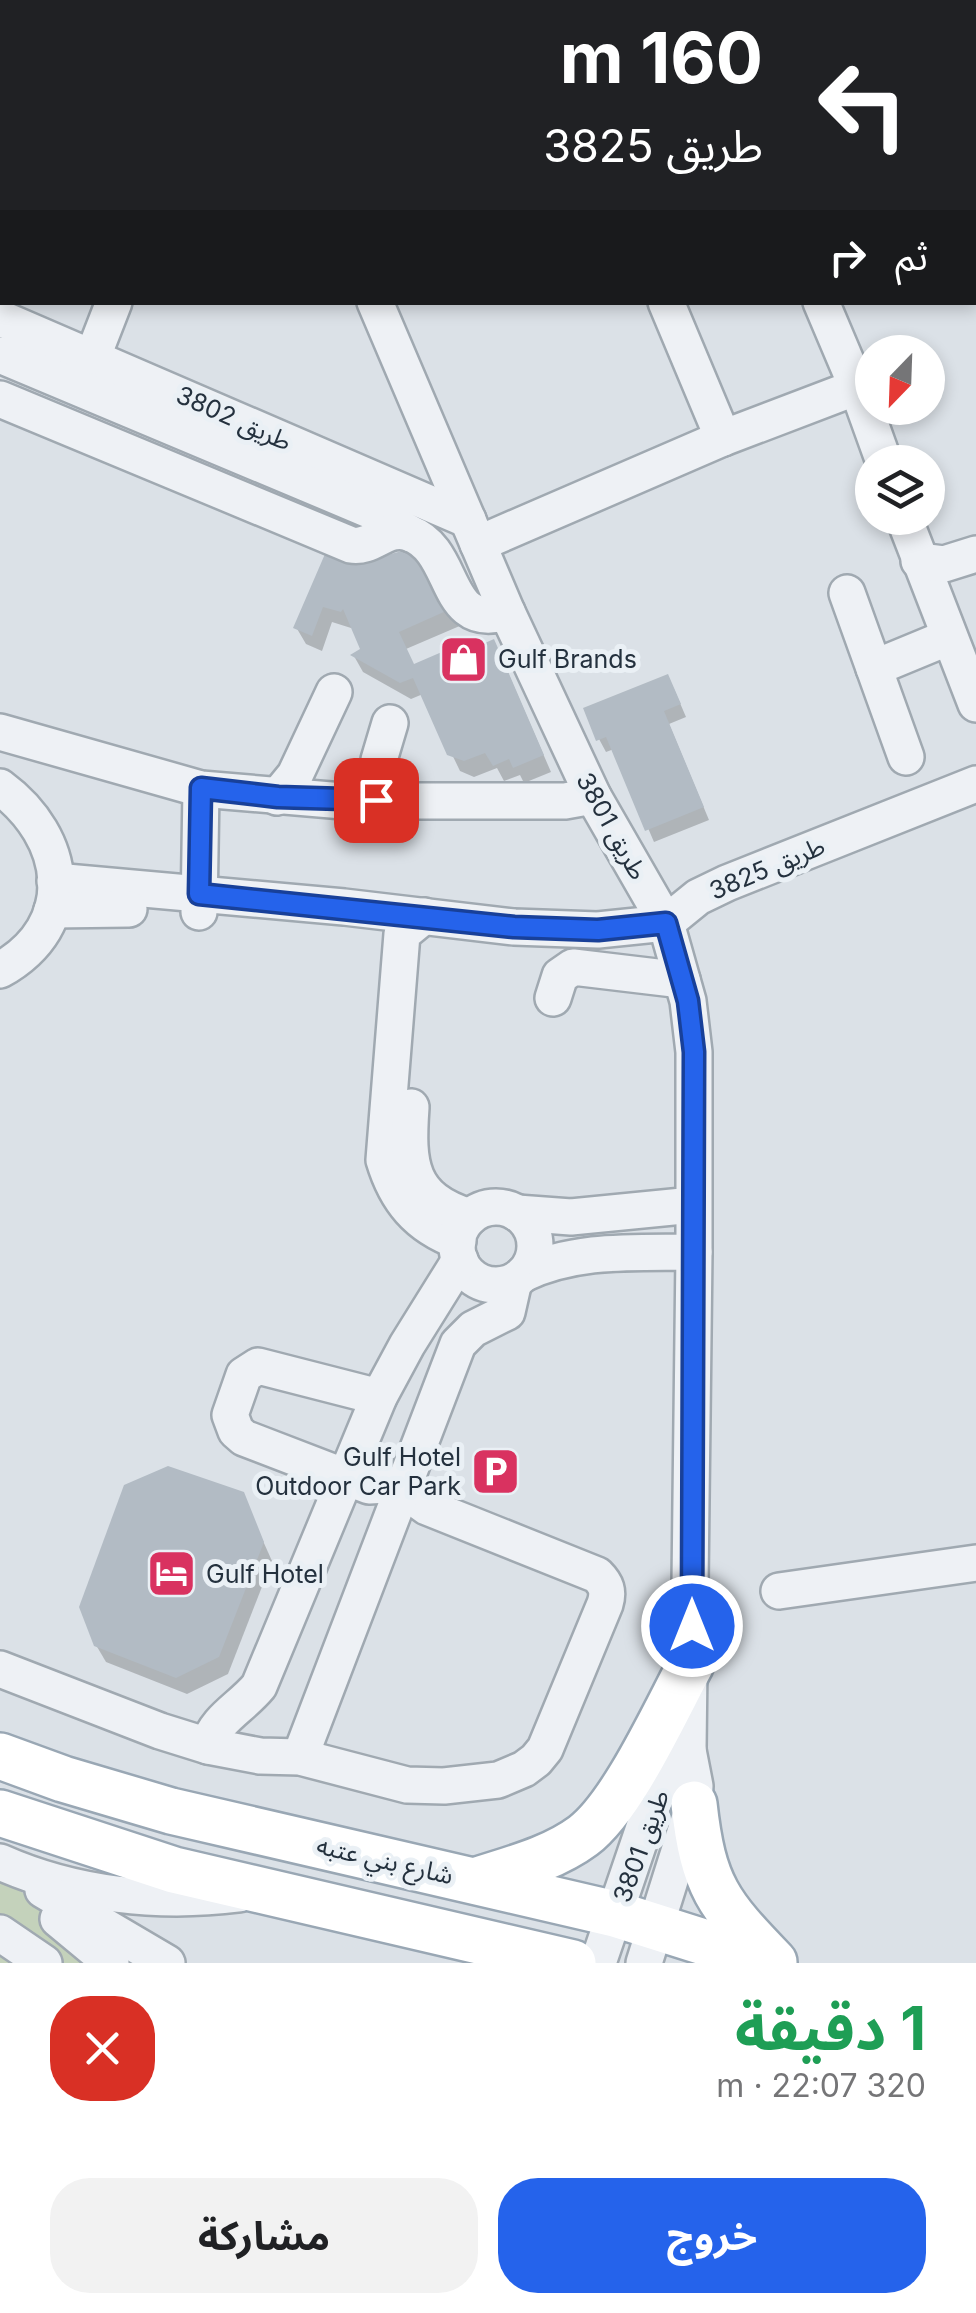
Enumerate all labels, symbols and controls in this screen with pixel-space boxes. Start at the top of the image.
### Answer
text: 160 m [560,15,763,100]
icon: left [798,40,928,170]
text: طريق 3825 [543,118,763,173]
icon: right [820,230,875,285]
text: ثم [895,233,928,279]
north arrow [855,335,945,425]
map controls [855,335,945,535]
street label: طريق 3802 [171,379,296,458]
button: layers [855,445,945,535]
shop icon: Gulf Brands [437,633,489,685]
place label: Gulf Brands [498,644,637,674]
pin [334,758,419,843]
street label: طريق 3801 [569,767,654,885]
icon: arrive [349,773,404,828]
street label: طريق 3825 [705,830,829,907]
place label: Gulf Hotel Outdoor Car Park [255,1442,461,1501]
parking icon: Gulf Hotel Outdoor Car Park [470,1445,522,1497]
hotel icon: Gulf Hotel [145,1548,197,1600]
place label: Gulf Hotel [206,1559,324,1589]
position arrow [640,1574,744,1678]
street label: طريق 3801 [607,1786,676,1907]
street label: شارع بني عتبه [313,1830,456,1895]
text: 1 دقيقة [735,1992,926,2064]
button: close [50,1996,155,2101]
text: 320 m · 22:07 [716,2066,926,2105]
button: مشاركة [50,2178,478,2293]
button: خروج [498,2178,926,2293]

